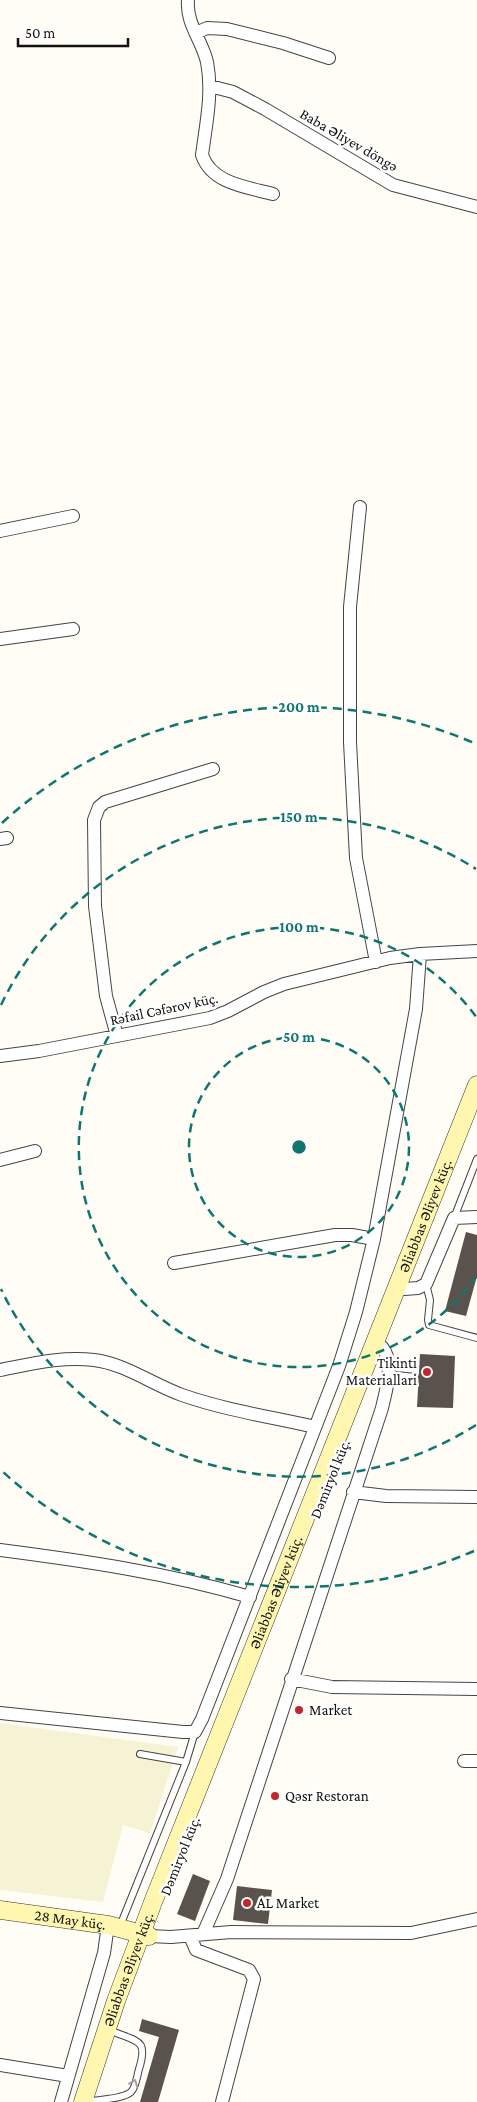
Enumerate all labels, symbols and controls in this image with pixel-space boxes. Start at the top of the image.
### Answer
scale bar [18,15,128,47]
text: 50 m [25,25,55,41]
street label: Baba Əliyev döngə [297,105,401,176]
text: 200 m [278,699,320,715]
text: 150 m [280,809,318,825]
text: 100 m [279,919,319,935]
street label: Rəfail Cəfərov küç. [108,990,220,1029]
text: 50 m [283,1029,315,1045]
centre of rings [290,1138,308,1156]
street label: Əliabbas Əliyev küç. [395,1157,455,1275]
place label: Tikinti Materiallari [346,1355,417,1388]
marker: Tikinti Materiallari [421,1366,433,1378]
street label: Dəmiryol küç. [307,1437,354,1521]
street label: Əliabbas Əliyev küç. [246,1533,305,1651]
place label: Market [309,1702,353,1718]
marker: Market [293,1704,305,1716]
place label: Qəsr Restoran [285,1788,369,1804]
marker: Qəsr Restoran [269,1790,281,1802]
street label: Dəmiryol küç. [157,1814,204,1898]
place label: AL Market [257,1895,320,1911]
marker: AL Market [241,1897,253,1909]
street label: 28 May küç. [34,1907,107,1933]
street label: Əliabbas Əliyev küç. [100,1910,156,2029]
one-way arrow [128,2080,138,2088]

